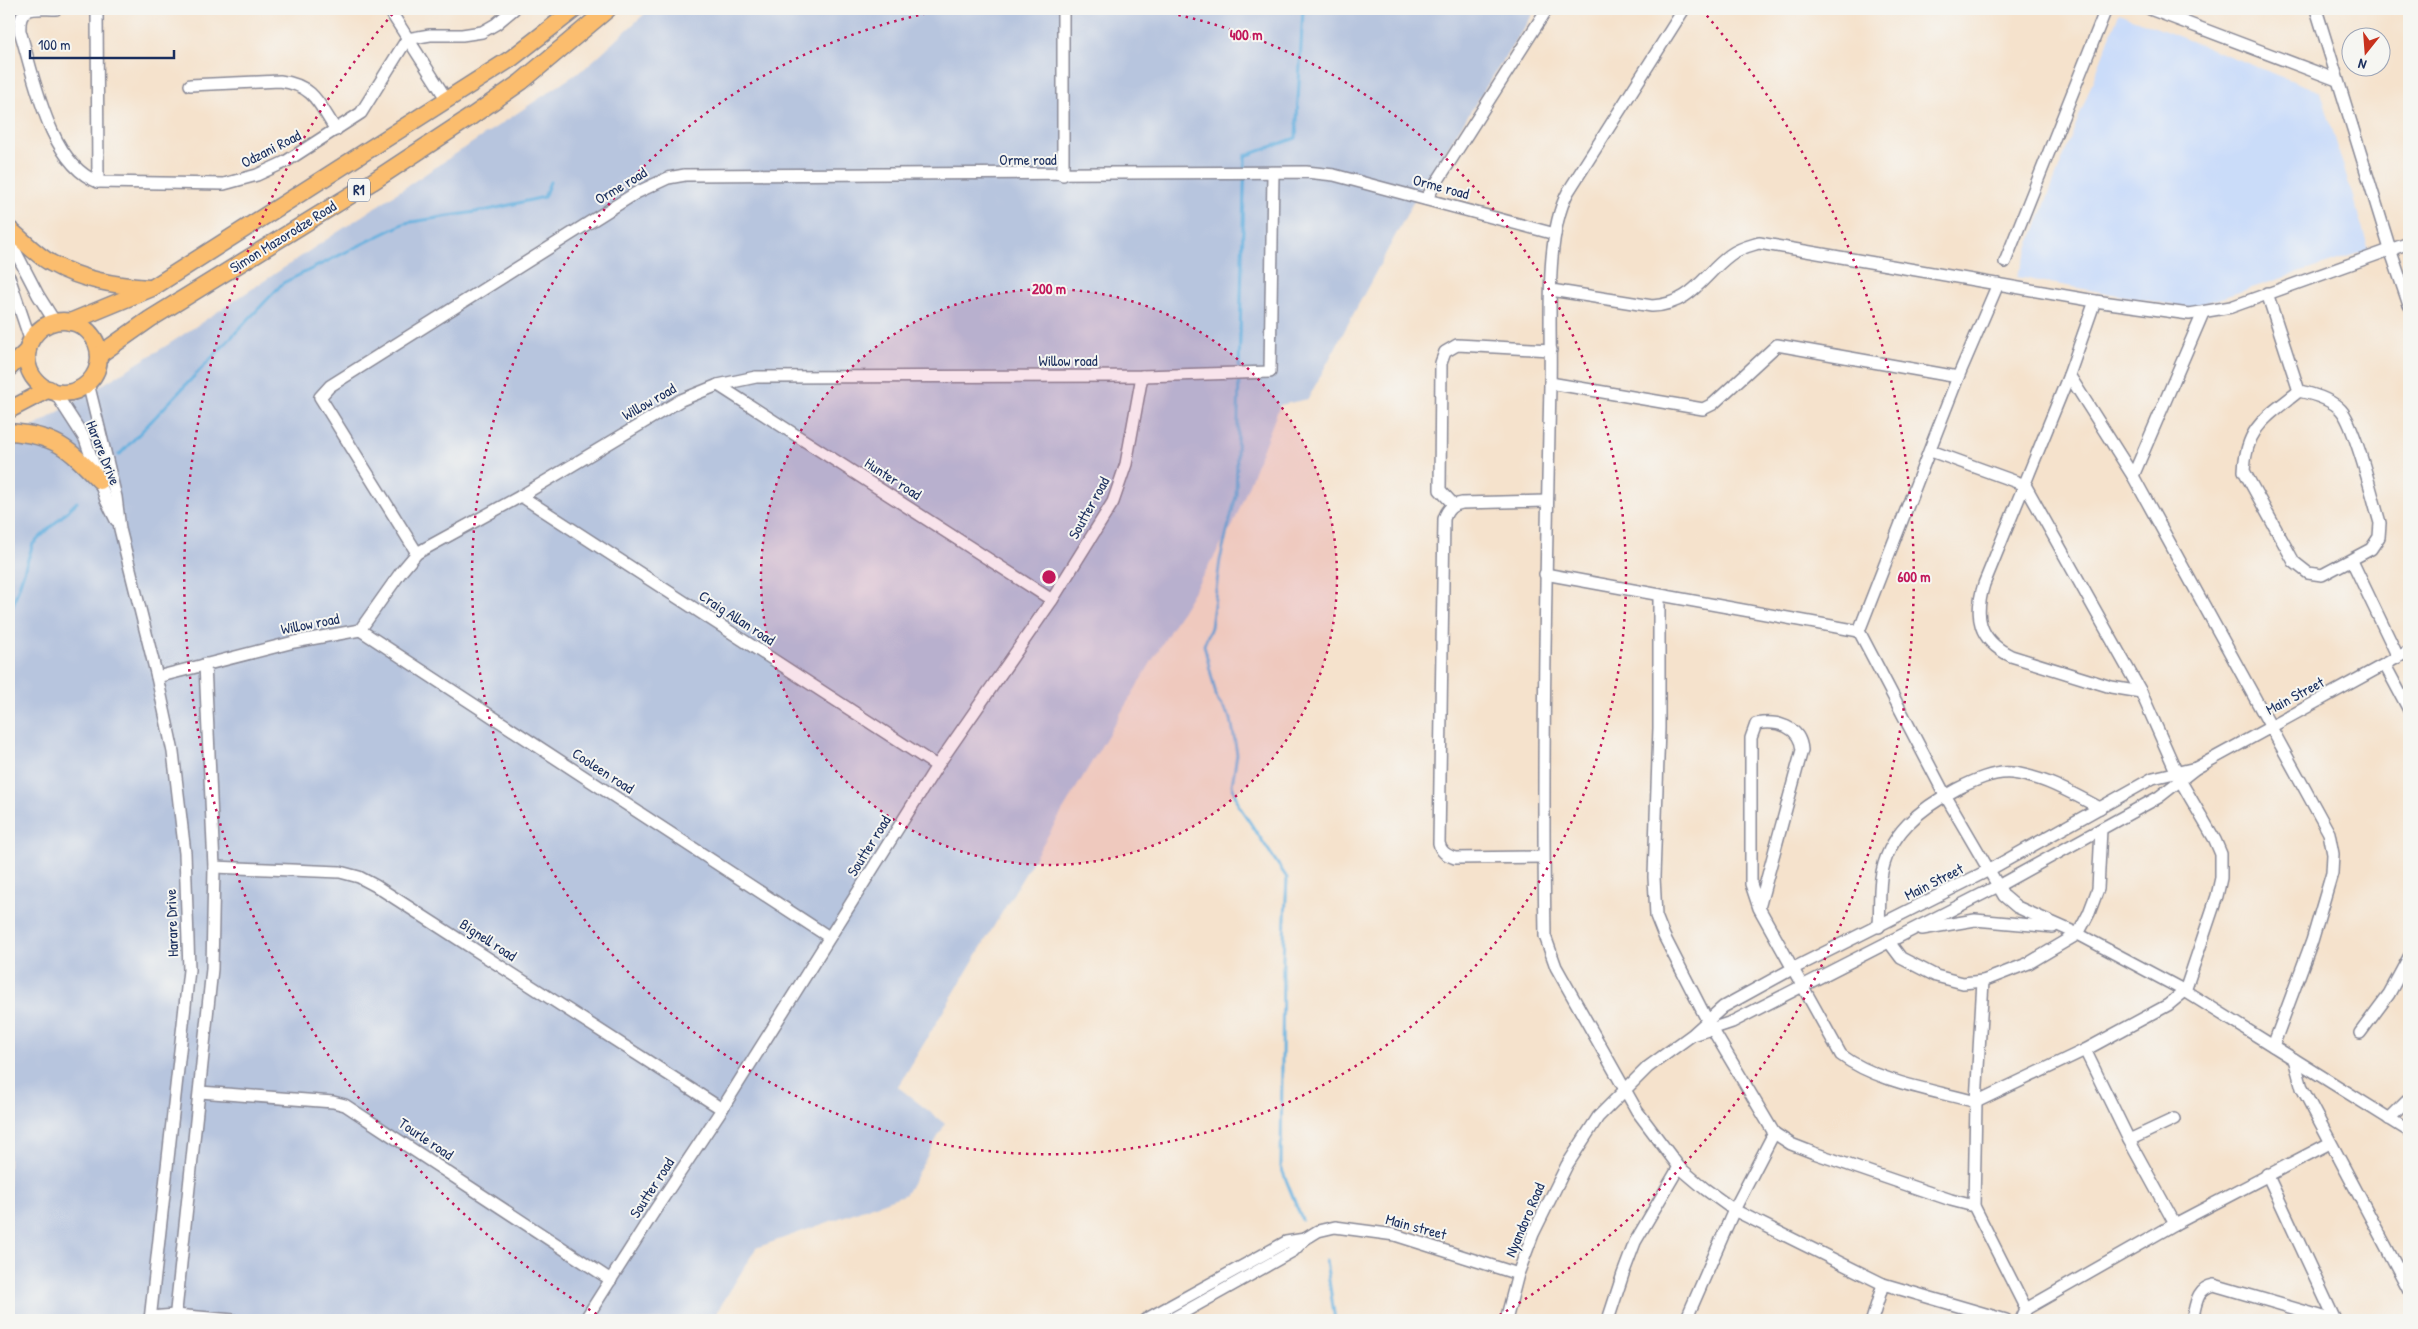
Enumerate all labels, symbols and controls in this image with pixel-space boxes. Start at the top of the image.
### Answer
text: 400 m [1230,24,1262,45]
scale bar [30,28,174,60]
north arrow [2340,28,2390,78]
text: 100 m [38,34,71,55]
text: N [2355,55,2368,75]
street label: Odzani Road [237,124,304,173]
street label: Orme road [999,149,1057,170]
street label: Orme road [591,162,651,209]
street label: Orme road [1411,169,1472,204]
road number: R1 [348,178,370,202]
street label: Simon Mazorodze Road [225,195,340,278]
text: 200 m [1032,278,1066,299]
street label: Willow road [1038,350,1098,371]
street label: Willow road [618,378,680,425]
street label: Harare Drive [81,417,126,488]
street label: Hunter road [861,452,926,505]
street label: Soutter road [1063,473,1114,543]
text: 600 m [1897,566,1931,587]
centre of rings [1040,568,1058,586]
street label: Craig Allan road [695,585,780,650]
street label: Willow road [279,608,341,639]
street label: Main Street [2262,671,2328,720]
street label: Cooleen road [568,743,638,799]
street label: Soutter road [842,811,896,880]
street label: Main Street [1901,857,1967,905]
street label: Harare Drive [160,889,183,957]
street label: Bignell road [456,913,521,966]
street label: Tourle road [395,1113,458,1165]
street label: Soutter road [624,1153,679,1222]
street label: Nyandoro Road [1499,1179,1550,1260]
street label: Main street [1383,1208,1450,1245]

